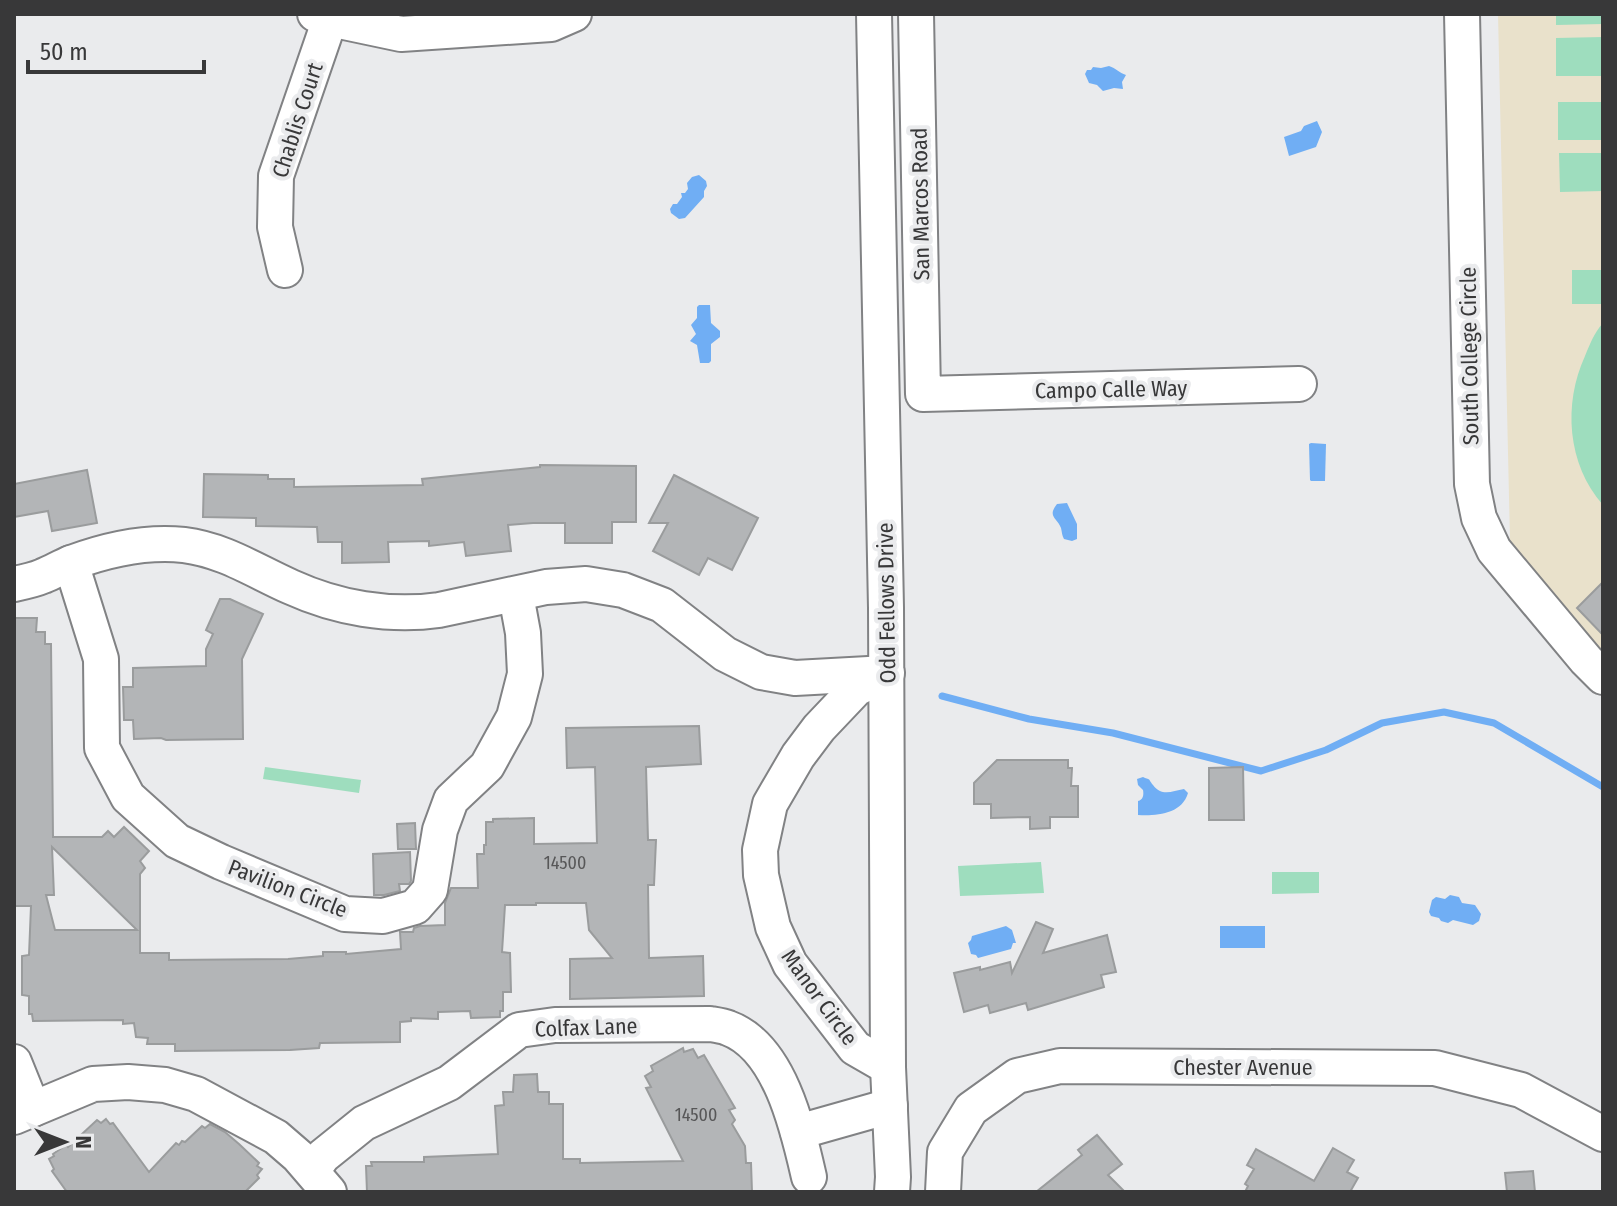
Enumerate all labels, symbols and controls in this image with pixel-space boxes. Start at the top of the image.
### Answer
scale bar [28,24,204,74]
text: 50 m [40,38,88,66]
street label: Chablis Court [266,58,329,181]
street label: San Marcos Road [906,127,935,281]
street label: South College Circle [1454,267,1485,445]
street label: Campo Calle Way [1035,375,1188,404]
street label: Odd Fellows Drive [872,522,901,684]
house number: 14500 [544,852,586,874]
street label: Pavilion Circle [224,853,351,924]
street label: Manor Circle [776,944,863,1051]
street label: Colfax Lane [534,1012,638,1043]
street label: Chester Avenue [1173,1054,1313,1081]
north arrow [24,1102,104,1182]
house number: 14500 [675,1104,717,1126]
text: N [70,1135,97,1149]

